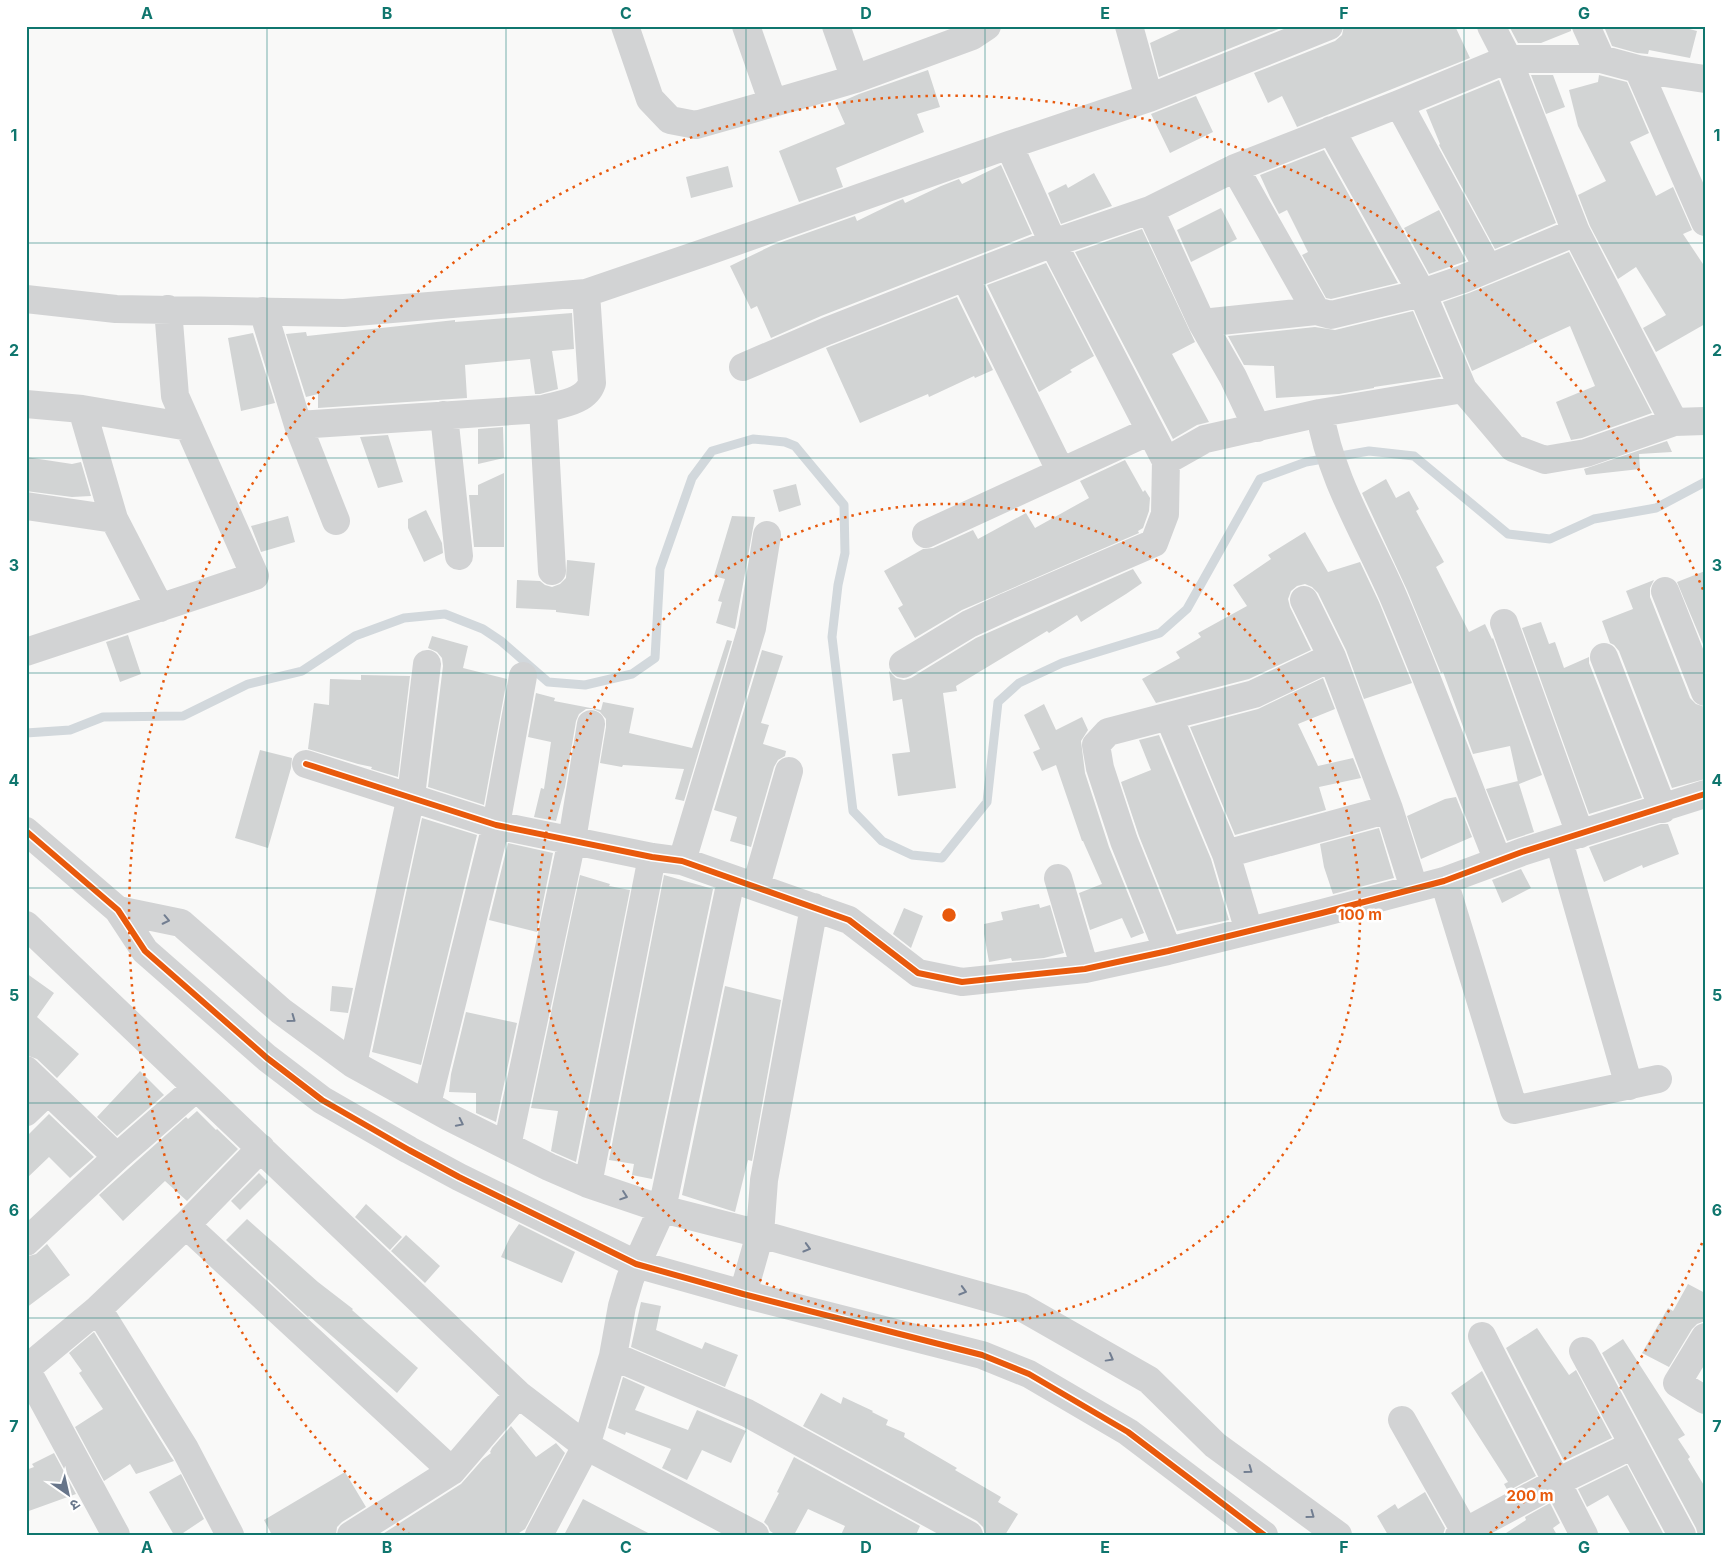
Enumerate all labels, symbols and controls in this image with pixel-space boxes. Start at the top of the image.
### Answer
text: A [141,3,153,23]
text: B [382,3,392,23]
text: C [620,3,632,23]
text: D [860,3,872,23]
text: E [1100,3,1110,23]
text: F [1339,3,1349,23]
text: G [1578,3,1590,23]
text: 1 [11,125,17,145]
text: 1 [1714,125,1720,145]
text: 2 [9,340,19,360]
text: 2 [1712,340,1722,360]
text: 3 [9,555,19,575]
text: 3 [1712,555,1722,575]
text: 4 [9,770,20,790]
text: 4 [1712,770,1723,790]
text: 100 m [1338,905,1382,924]
centre of rings [940,906,958,924]
one-way arrow [162,914,170,925]
text: 5 [9,985,19,1005]
text: 5 [1712,985,1722,1005]
one-way arrow [286,1014,295,1022]
one-way arrow [455,1117,464,1127]
one-way arrow [620,1190,628,1200]
text: 6 [9,1200,19,1220]
text: 6 [1712,1200,1722,1220]
one-way arrow [802,1242,810,1252]
one-way arrow [959,1286,967,1296]
one-way arrow [1105,1352,1114,1362]
text: 7 [9,1416,19,1436]
text: 7 [1712,1416,1722,1436]
one-way arrow [1243,1464,1253,1473]
north arrow [42,1468,92,1518]
text: 200 m [1507,1486,1553,1505]
text: उ [67,1496,84,1515]
one-way arrow [1305,1509,1315,1518]
text: A [141,1537,153,1557]
text: B [382,1537,392,1557]
text: C [620,1537,632,1557]
text: D [860,1537,872,1557]
text: E [1100,1537,1110,1557]
text: F [1339,1537,1349,1557]
text: G [1578,1537,1590,1557]

